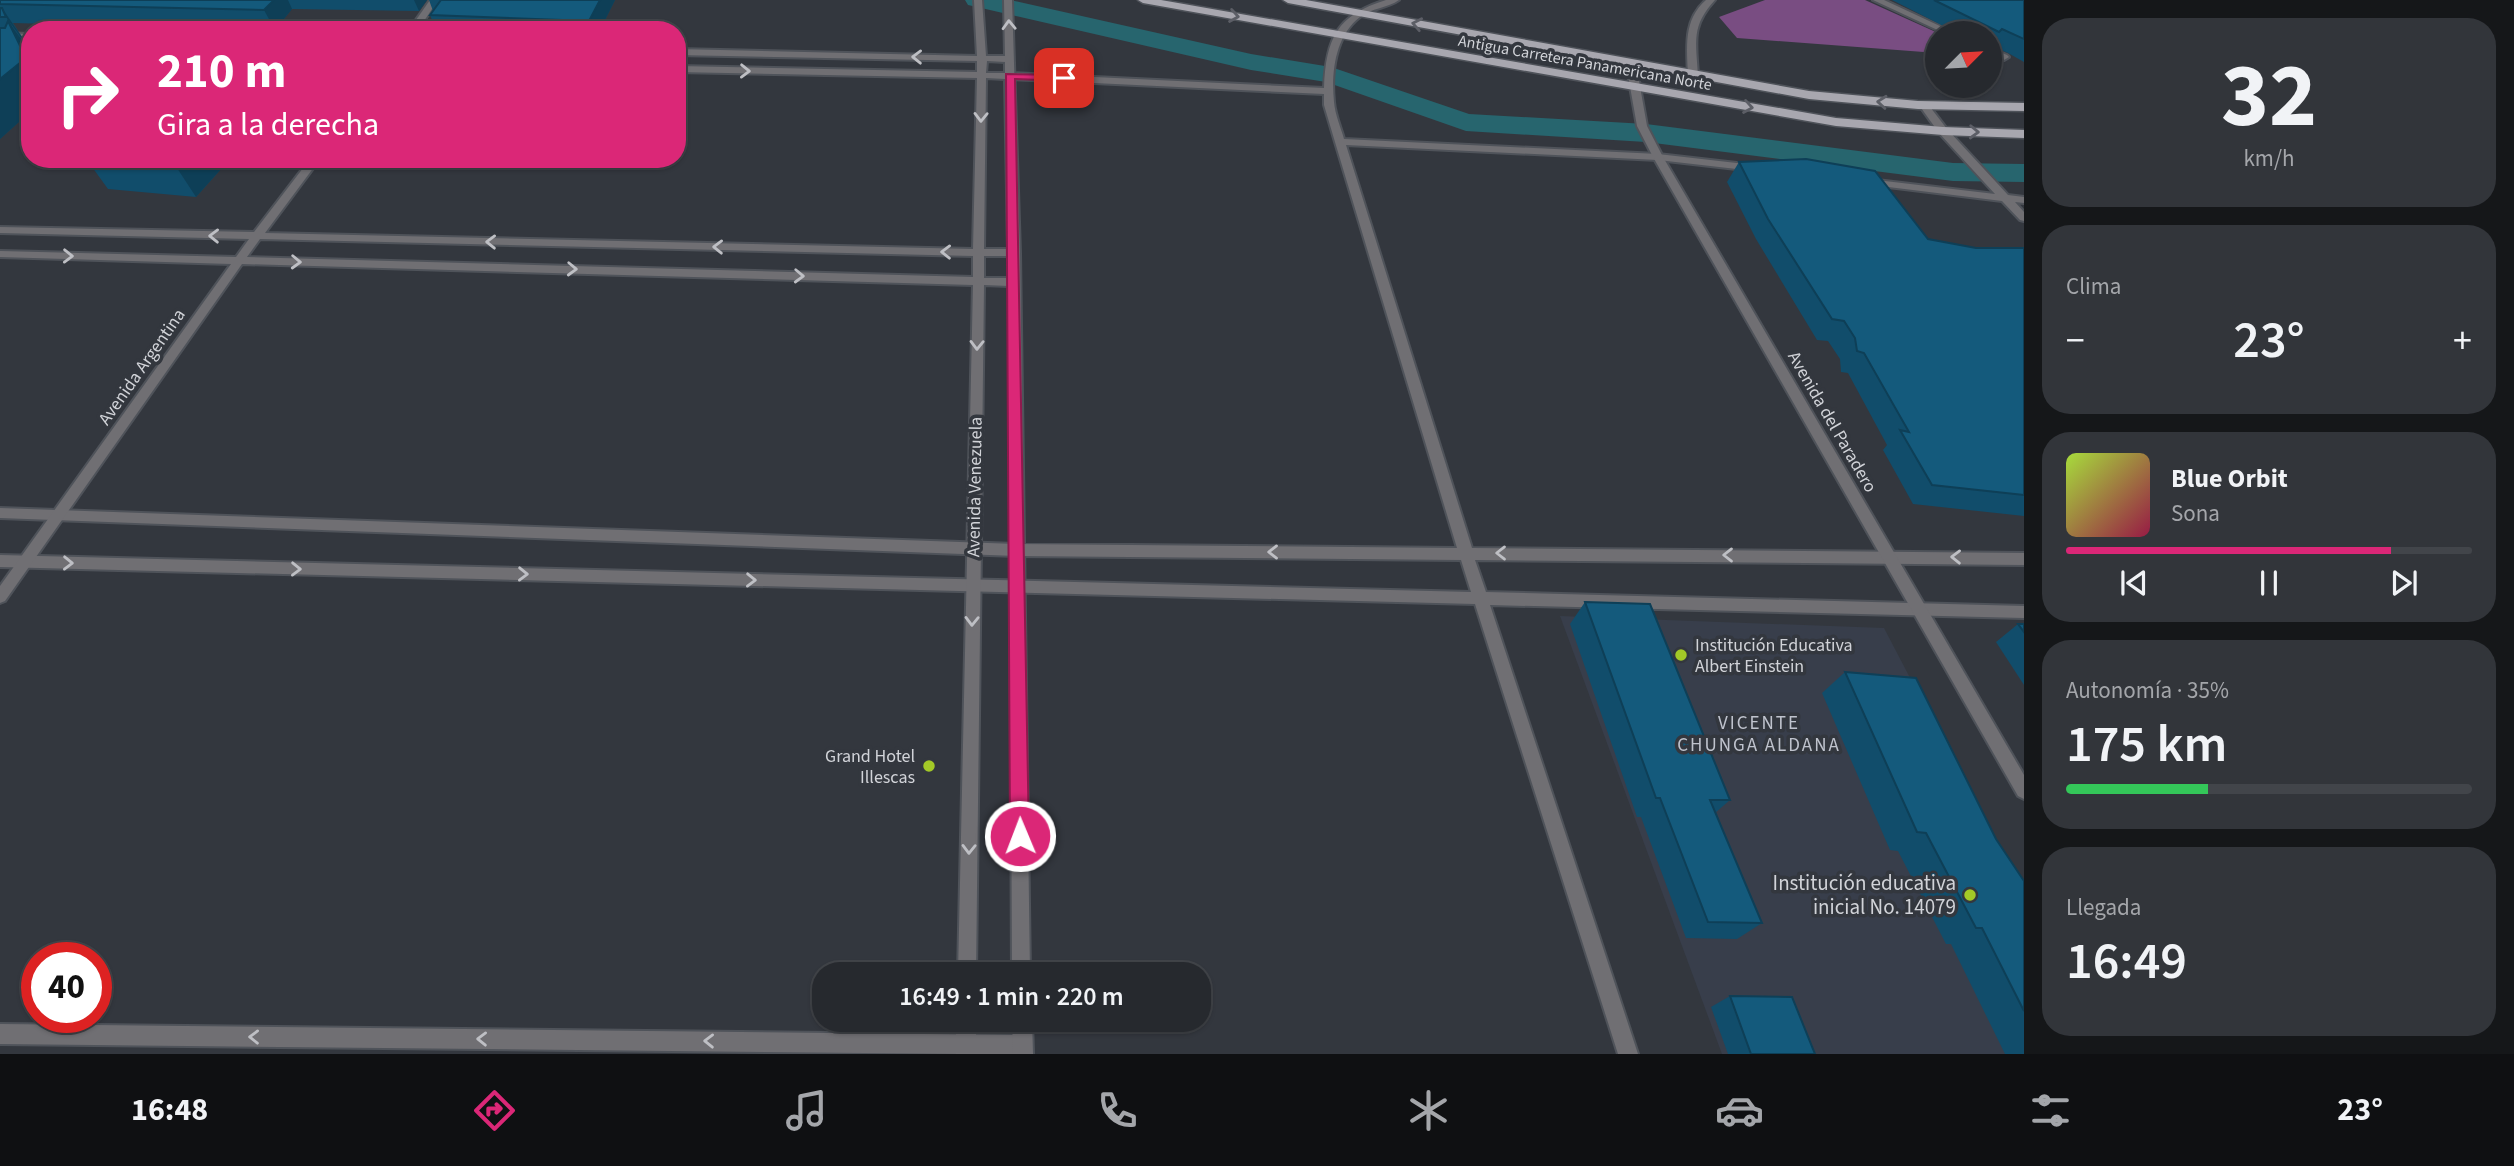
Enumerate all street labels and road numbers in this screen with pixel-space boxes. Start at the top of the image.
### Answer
street label: Antigua Carretera Panamericana Norte [1456,30,1714,96]
street label: Avenida Argentina [93,304,191,430]
street label: Avenida del Paradero [1781,347,1883,497]
street label: Avenida Venezuela [961,417,989,557]

